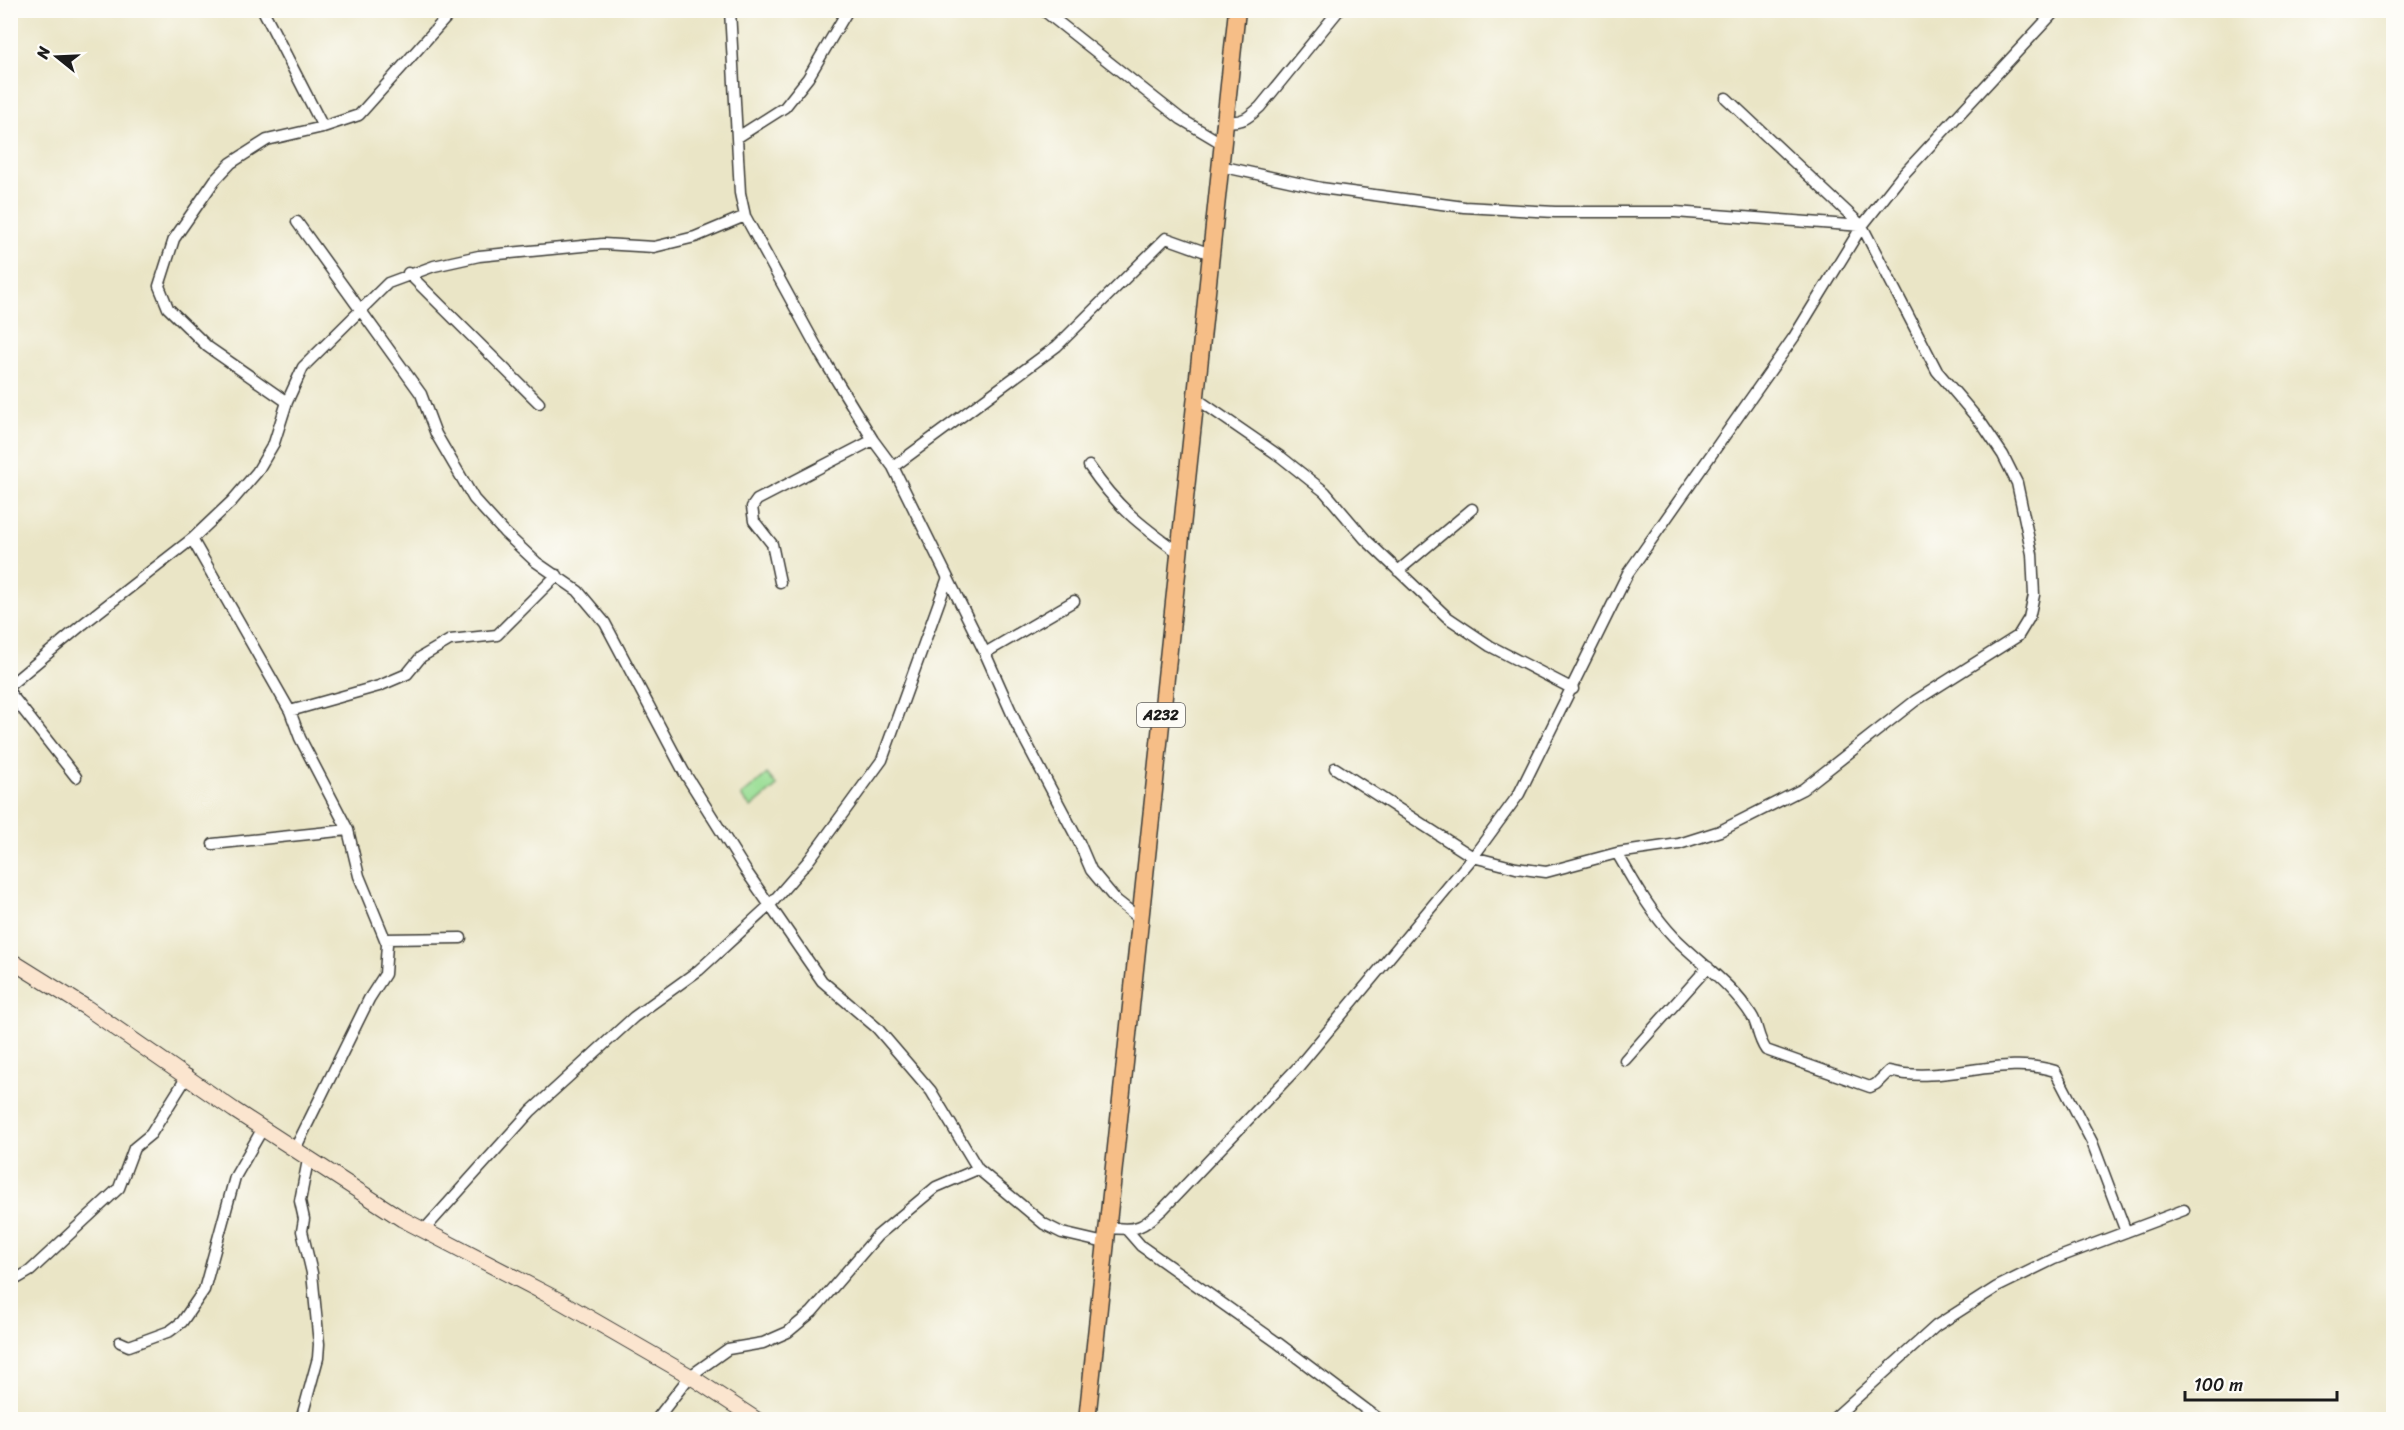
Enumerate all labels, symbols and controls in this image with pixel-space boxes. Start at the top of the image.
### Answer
north arrow [27,27,87,87]
text: N [27,42,59,63]
road number: A232 [1137,703,1185,727]
scale bar [2185,1364,2336,1402]
text: 100 m [2194,1369,2243,1401]

